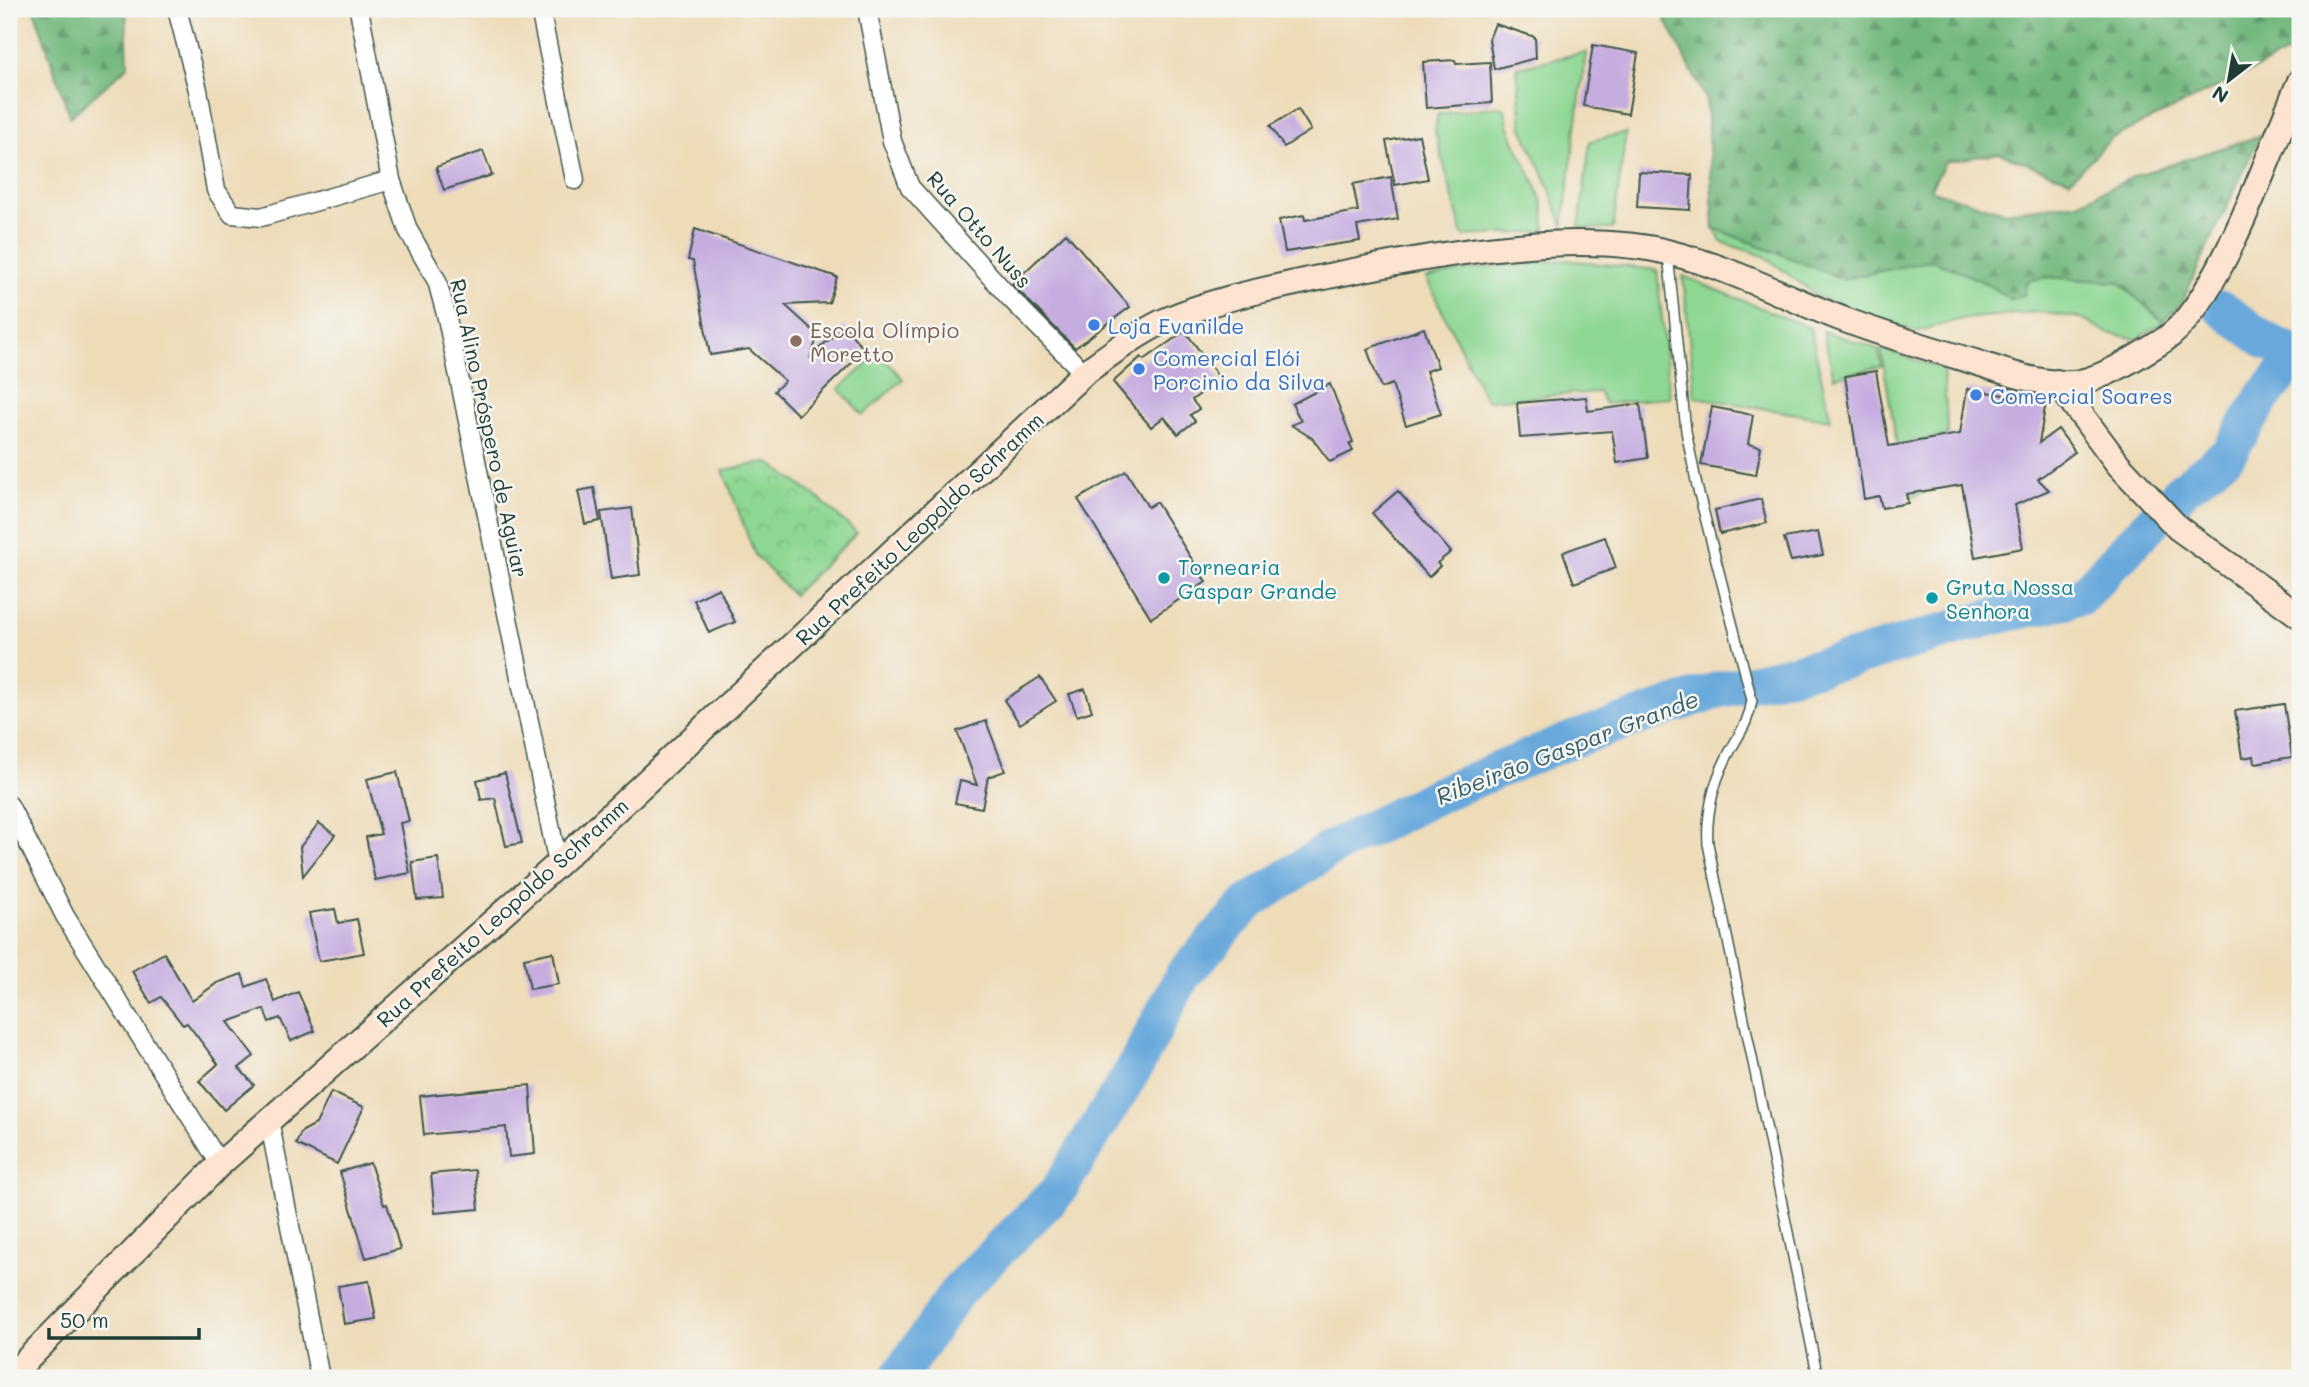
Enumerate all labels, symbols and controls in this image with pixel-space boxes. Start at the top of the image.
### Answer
north arrow [2194,46,2264,116]
text: N [2207,81,2233,109]
street label: Rua Otto Nuss [922,165,1038,293]
street label: Rua Alino Próspero de Aguiar [445,276,535,580]
place label: Loja Evanilde [1108,312,1244,339]
place label: Escola Olímpio Moretto [810,316,959,367]
marker: Loja Evanilde [1086,317,1102,333]
marker: Escola Olímpio Moretto [788,333,804,349]
place label: Comercial Elói Porcinio da Silva [1153,344,1326,395]
marker: Comercial Elói Porcinio da Silva [1131,361,1147,377]
place label: Comercial Soares [1990,382,2173,409]
marker: Comercial Soares [1968,387,1984,403]
street label: Rua Prefeito Leopoldo Schramm [789,406,1049,650]
place label: Tornearia Gaspar Grande [1178,553,1337,604]
marker: Tornearia Gaspar Grande [1156,570,1172,586]
place label: Gruta Nossa Senhora [1946,573,2074,624]
marker: Gruta Nossa Senhora [1924,590,1940,606]
water label: Ribeirão Gaspar Grande [1431,683,1703,811]
street label: Rua Prefeito Leopoldo Schramm [370,792,634,1032]
scale bar [49,1296,200,1340]
text: 50 m [60,1306,109,1333]

